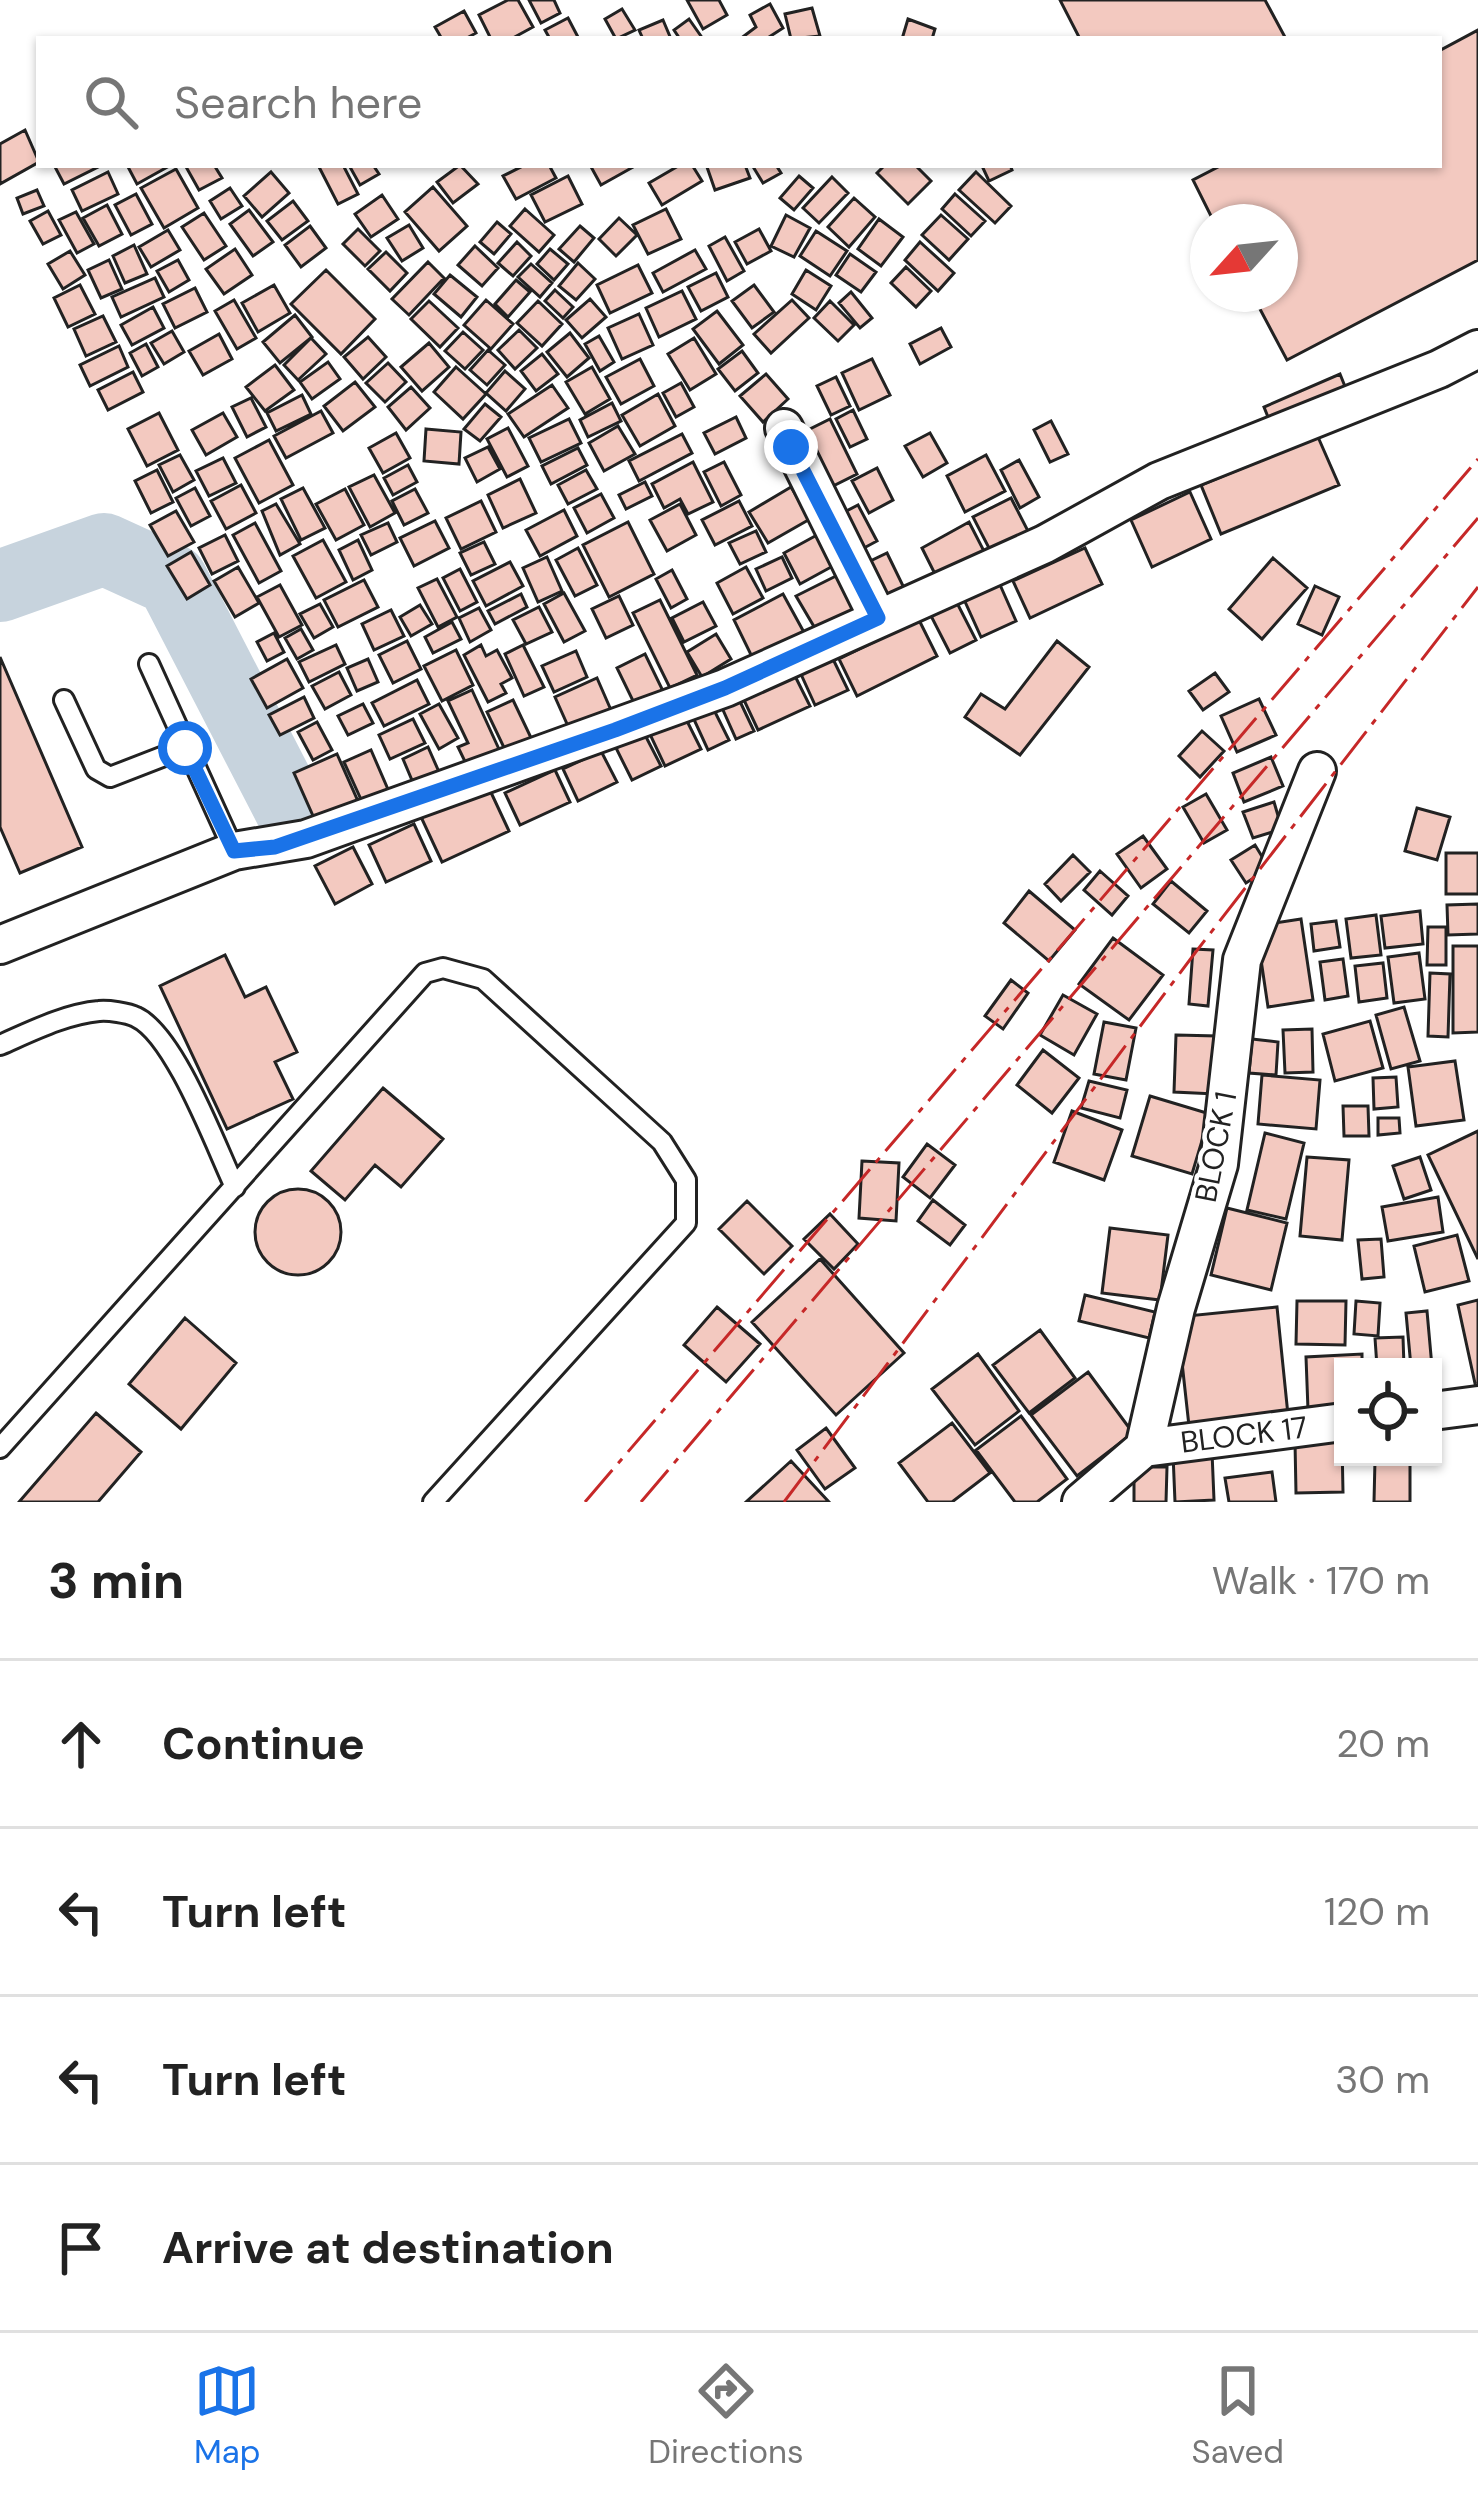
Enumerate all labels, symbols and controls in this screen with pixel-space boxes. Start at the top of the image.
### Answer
search box [36,36,1442,168]
icon: search [78,69,144,135]
text: Search here [174,73,422,132]
north arrow [1190,204,1298,312]
route end [764,420,818,474]
route start [158,721,212,775]
street label: BLOCK 1 [1186,1088,1245,1205]
map controls [1334,1358,1442,1466]
button: locate [1334,1358,1442,1466]
street label: BLOCK 17 [1178,1407,1310,1462]
text: 3 min [48,1547,184,1614]
text: Walk · 170 m [1212,1555,1430,1606]
icon: ahead [48,1711,114,1777]
text: Continue [162,1714,365,1773]
text: 20 m [1336,1718,1430,1769]
icon: left [48,1879,114,1945]
text: Turn left [162,1882,346,1941]
text: 120 m [1324,1886,1430,1937]
icon: left [48,2047,114,2113]
text: Turn left [162,2050,346,2109]
text: 30 m [1335,2054,1430,2105]
icon: arrive [48,2215,114,2281]
text: Arrive at destination [162,2218,614,2277]
tab: Map [194,2358,260,2473]
tab: Directions [648,2358,804,2473]
tab: Saved [1192,2358,1284,2473]

